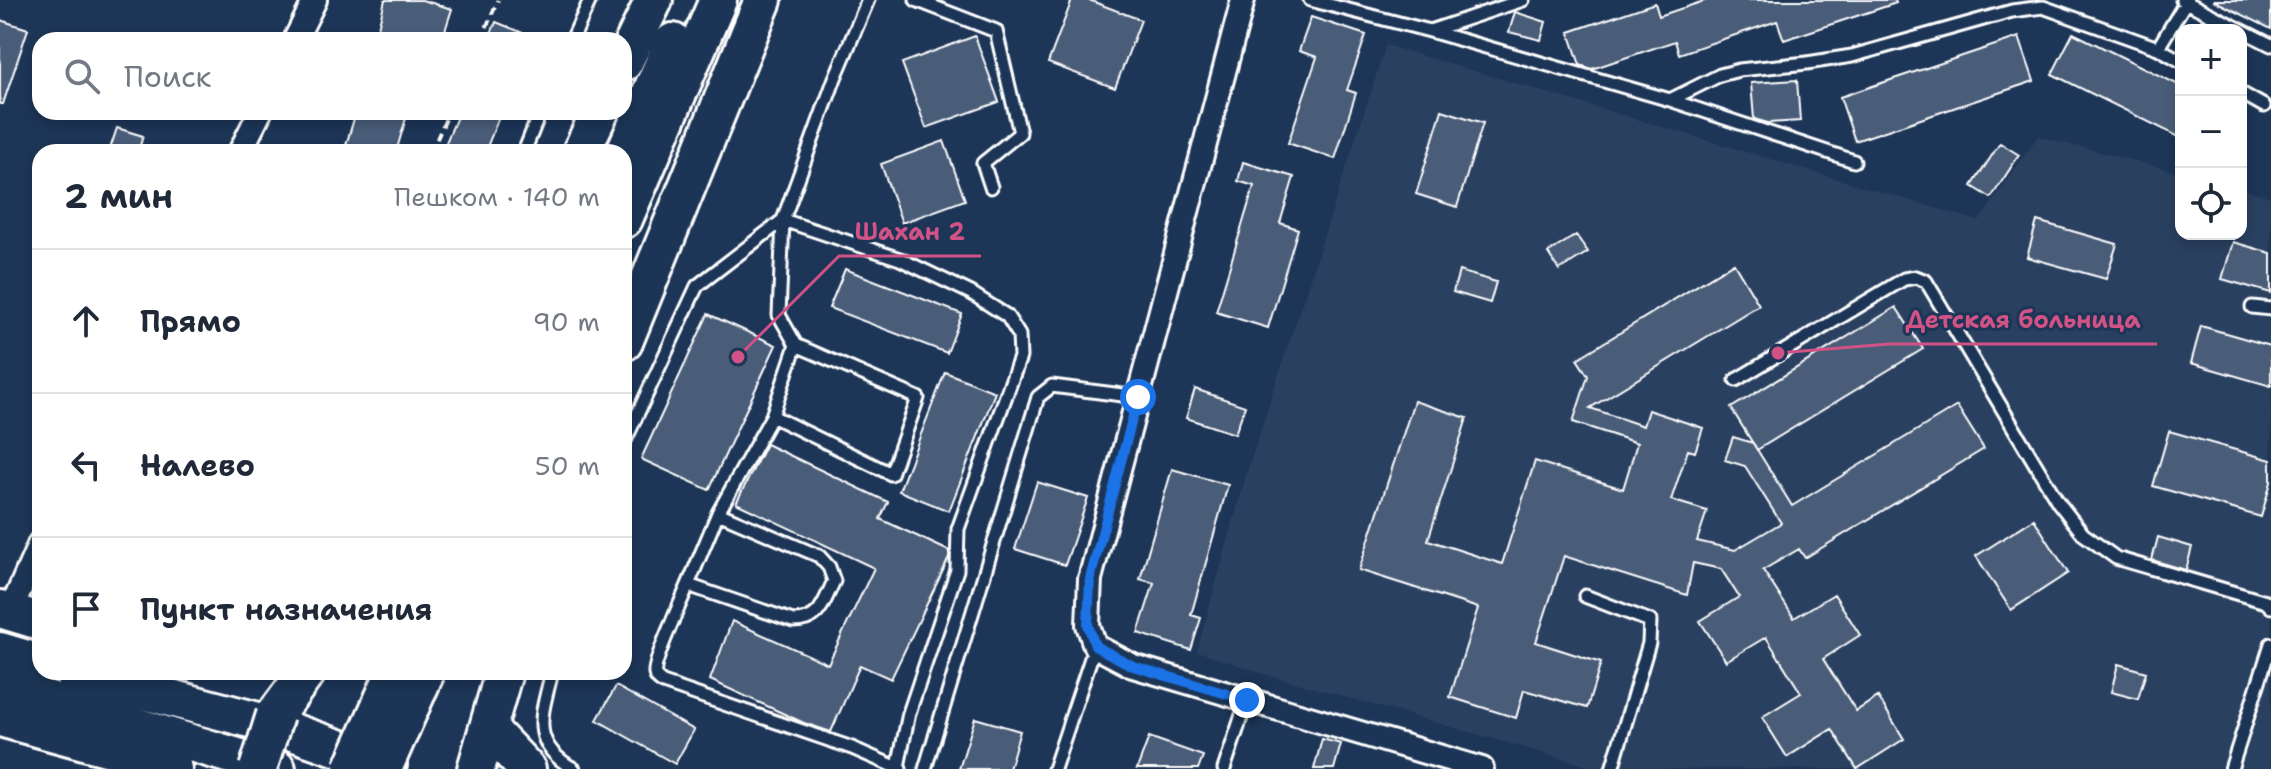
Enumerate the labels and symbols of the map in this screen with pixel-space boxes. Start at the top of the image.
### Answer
callout: Шахан 2 [839,208,981,256]
text: Шахан 2 [855,216,965,248]
callout: Детская больница [1889,296,2157,344]
text: Детская больница [1905,304,2141,336]
route start [1120,379,1156,415]
route end [1229,682,1265,718]

